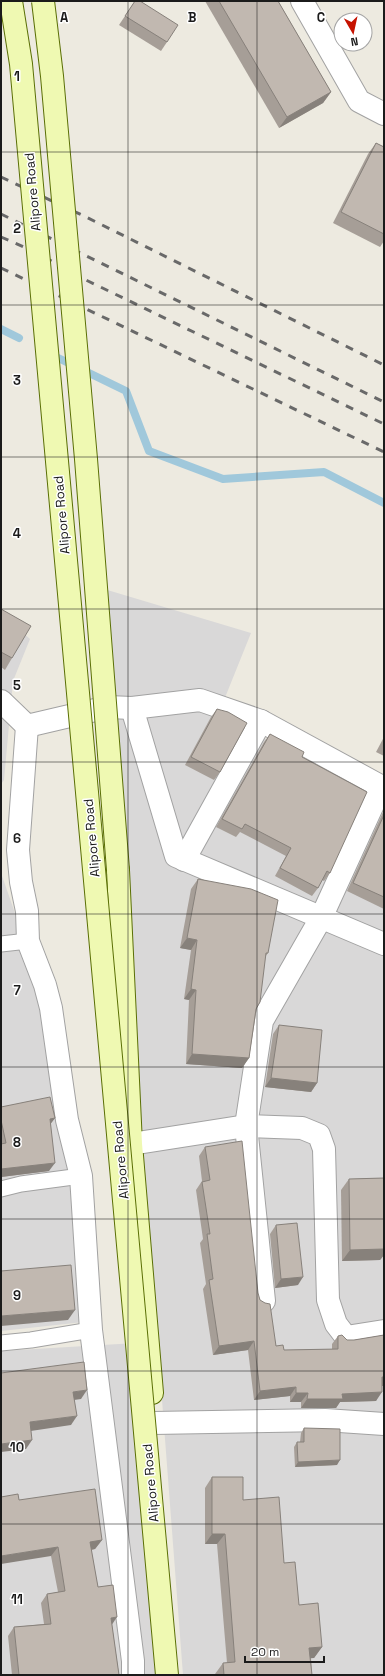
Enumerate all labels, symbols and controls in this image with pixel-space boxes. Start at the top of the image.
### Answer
text: A [60,9,69,26]
text: B [188,9,197,26]
text: C [317,9,325,26]
north arrow [333,12,373,52]
text: N [350,34,359,49]
text: 1 [14,68,20,85]
street label: Alipore Road [21,152,44,232]
text: 2 [13,220,21,237]
text: 3 [13,372,21,389]
street label: Alipore Road [50,475,73,555]
text: 4 [13,525,21,542]
text: 5 [13,677,21,694]
street label: Alipore Road [80,798,103,878]
text: 6 [13,830,21,847]
text: 7 [13,982,21,999]
street label: Alipore Road [109,1120,132,1200]
text: 8 [13,1134,21,1151]
text: 9 [13,1287,21,1304]
text: 10 [10,1439,24,1456]
street label: Alipore Road [139,1443,162,1523]
text: 11 [11,1591,23,1608]
scale bar [245,1638,324,1664]
text: 20 m [251,1644,279,1660]

